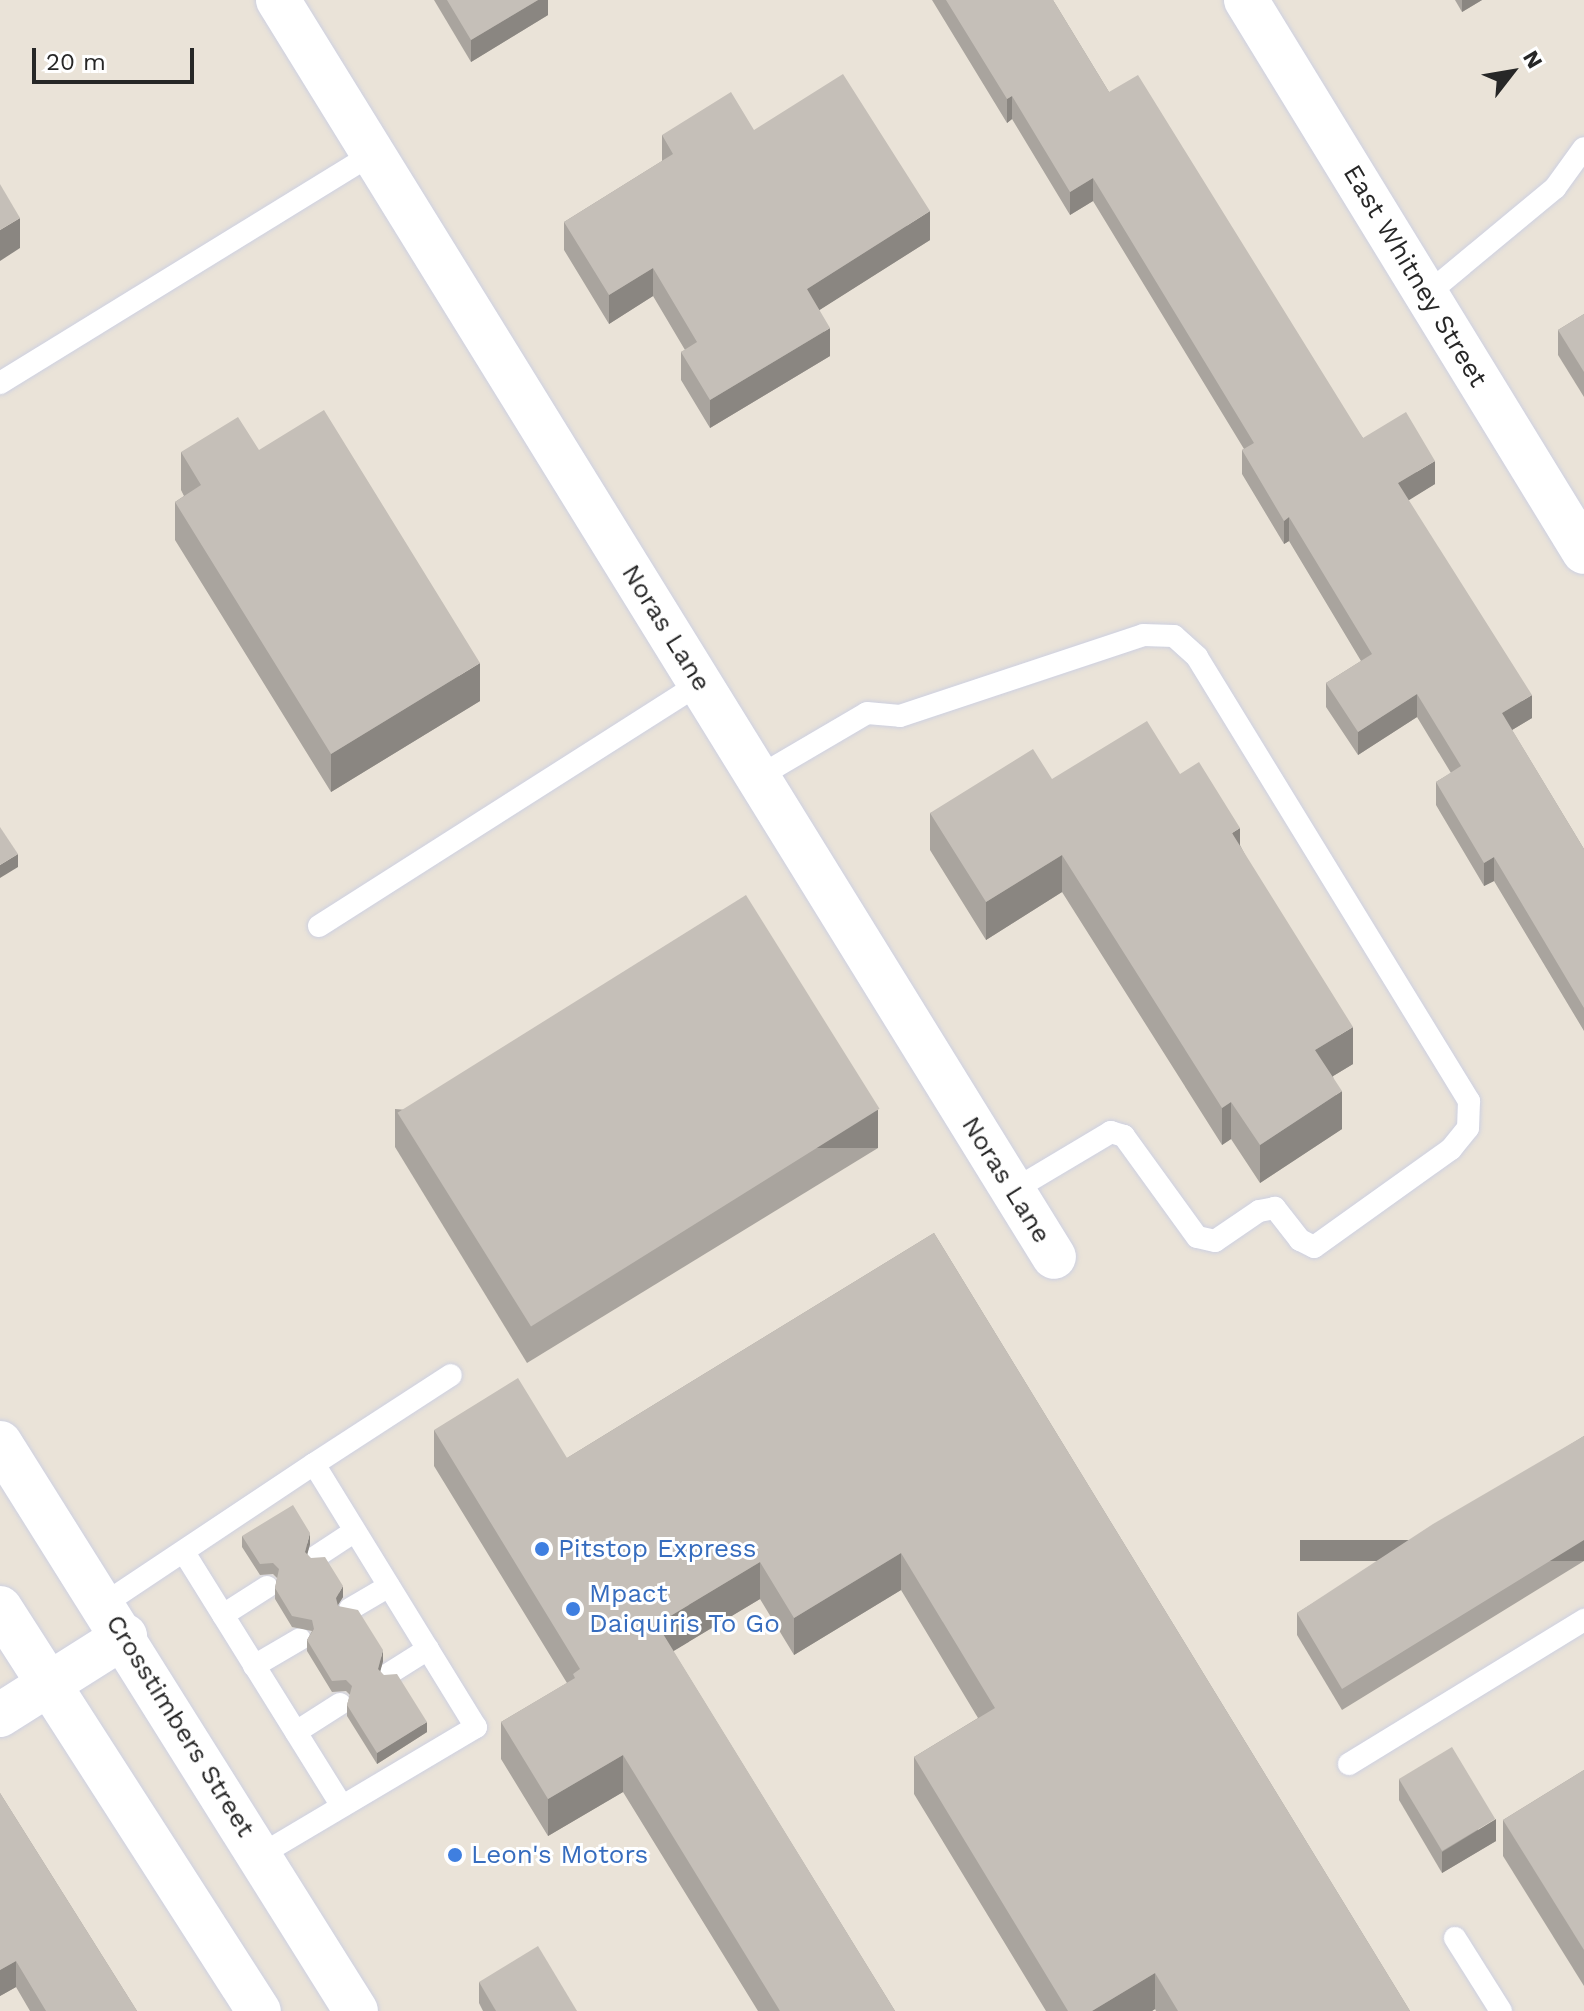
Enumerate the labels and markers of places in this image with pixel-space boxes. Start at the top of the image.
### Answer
place label: Pitstop Express [558,1533,756,1565]
marker: Pitstop Express [533,1540,551,1558]
place label: Mpact Daiquiris To Go [589,1578,780,1640]
marker: Mpact Daiquiris To Go [564,1600,582,1618]
place label: Leon's Motors [471,1839,648,1871]
marker: Leon's Motors [446,1846,464,1864]

